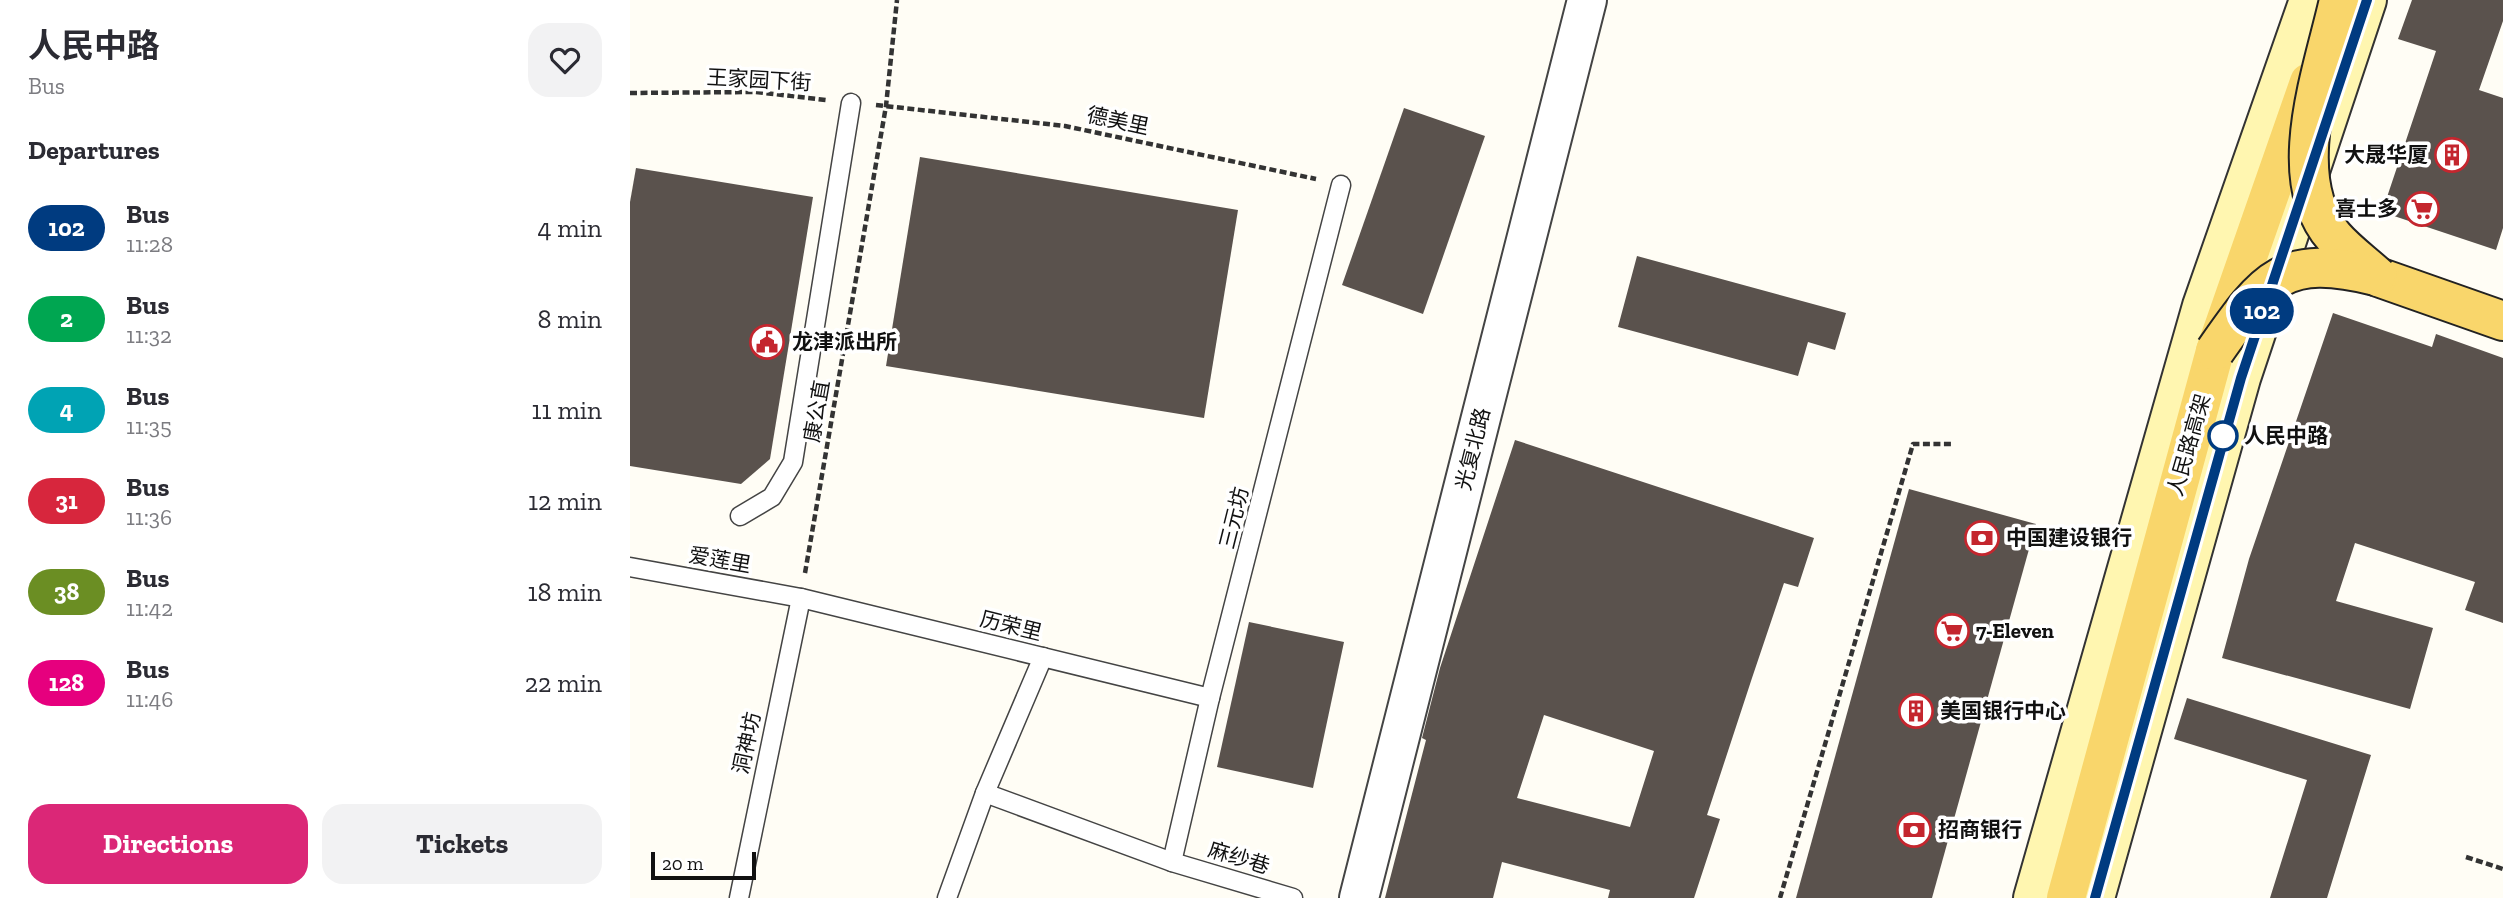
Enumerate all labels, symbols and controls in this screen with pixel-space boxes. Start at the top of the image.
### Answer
button: heart [528,23,602,97]
text: 人民中路 [28,26,160,65]
street label: 王家园下街 [706,64,812,95]
text: Bus [28,72,65,100]
street label: 德美里 [1085,102,1152,139]
text: Departures [28,134,160,166]
building icon: 大晟华厦 [2433,136,2471,174]
place label: 大晟华厦 [2344,142,2428,167]
supermarket icon: 喜士多 [2403,190,2441,228]
place label: 喜士多 [2335,196,2398,221]
text: Bus [126,198,169,230]
text: 4 min [537,212,602,244]
text: 102 [48,213,85,242]
text: 11:28 [126,230,173,258]
line badge: 102 [2222,288,2302,334]
text: Bus [126,289,169,321]
text: 102 [2244,296,2280,325]
text: 8 min [537,303,602,335]
text: 2 [60,304,73,333]
text: 11:32 [126,321,172,349]
public building icon: 龙津派出所 [748,323,786,361]
place label: 龙津派出所 [792,329,897,354]
street label: 康公直 [799,378,834,444]
text: Bus [126,380,169,412]
street label: 人民路高架 [2162,391,2215,499]
text: 11 min [531,394,602,426]
text: 4 [60,395,73,424]
street label: 光复北路 [1450,405,1495,493]
text: 11:35 [126,412,172,440]
marker: 人民中路 [2208,421,2238,451]
place label: 人民中路 [2244,423,2328,448]
text: Bus [126,471,169,503]
street label: 三元坊 [1214,484,1253,551]
text: 12 min [528,485,602,517]
text: 31 [55,486,78,515]
text: 11:36 [126,503,172,531]
bank icon: 中国建设银行 [1963,519,2001,557]
place label: 中国建设银行 [2006,525,2132,550]
street label: 爱莲里 [687,542,753,577]
text: Bus [126,562,169,594]
text: 18 min [527,576,602,608]
text: 38 [54,577,79,606]
text: 11:42 [126,594,173,622]
street label: 历荣里 [978,606,1045,645]
supermarket icon: 7-Eleven [1933,612,1971,650]
place label: 7-Eleven [1976,618,2055,643]
text: Bus [126,653,169,685]
text: 22 min [525,667,602,699]
text: 128 [49,668,84,697]
text: 11:46 [126,685,173,713]
building icon: 美国银行中心 [1897,692,1935,730]
place label: 美国银行中心 [1940,698,2066,723]
street label: 洞神坊 [728,709,765,776]
button: Directions [28,804,308,884]
button: Tickets [322,804,602,884]
bank icon: 招商银行 [1895,811,1933,849]
place label: 招商银行 [1938,817,2022,842]
street label: 麻纱巷 [1205,836,1273,879]
scale bar [651,849,756,881]
text: 20 m [662,852,703,875]

